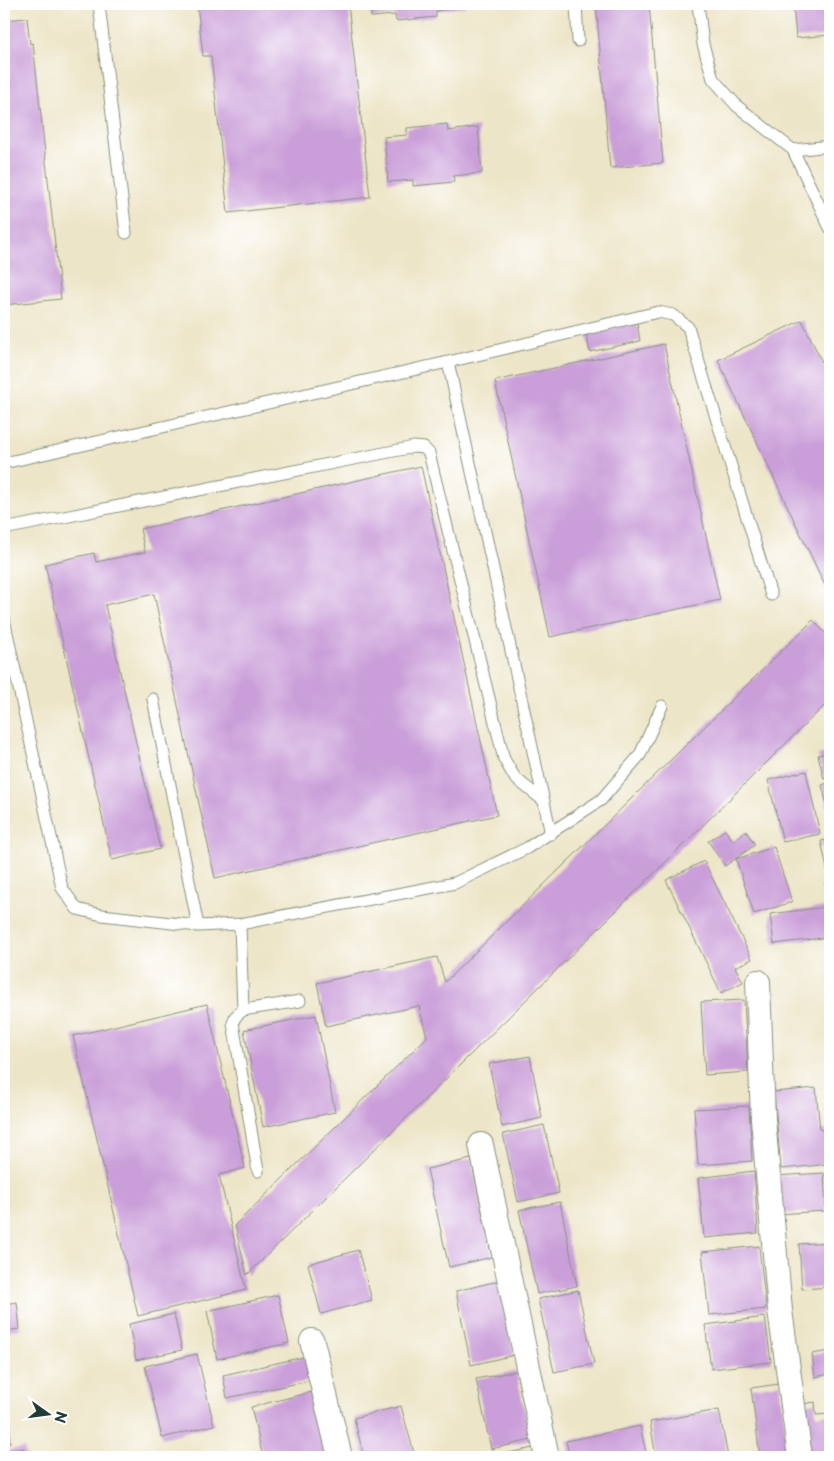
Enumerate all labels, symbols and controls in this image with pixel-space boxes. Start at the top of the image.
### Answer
north arrow [22,1388,72,1438]
text: N [50,1409,73,1425]

